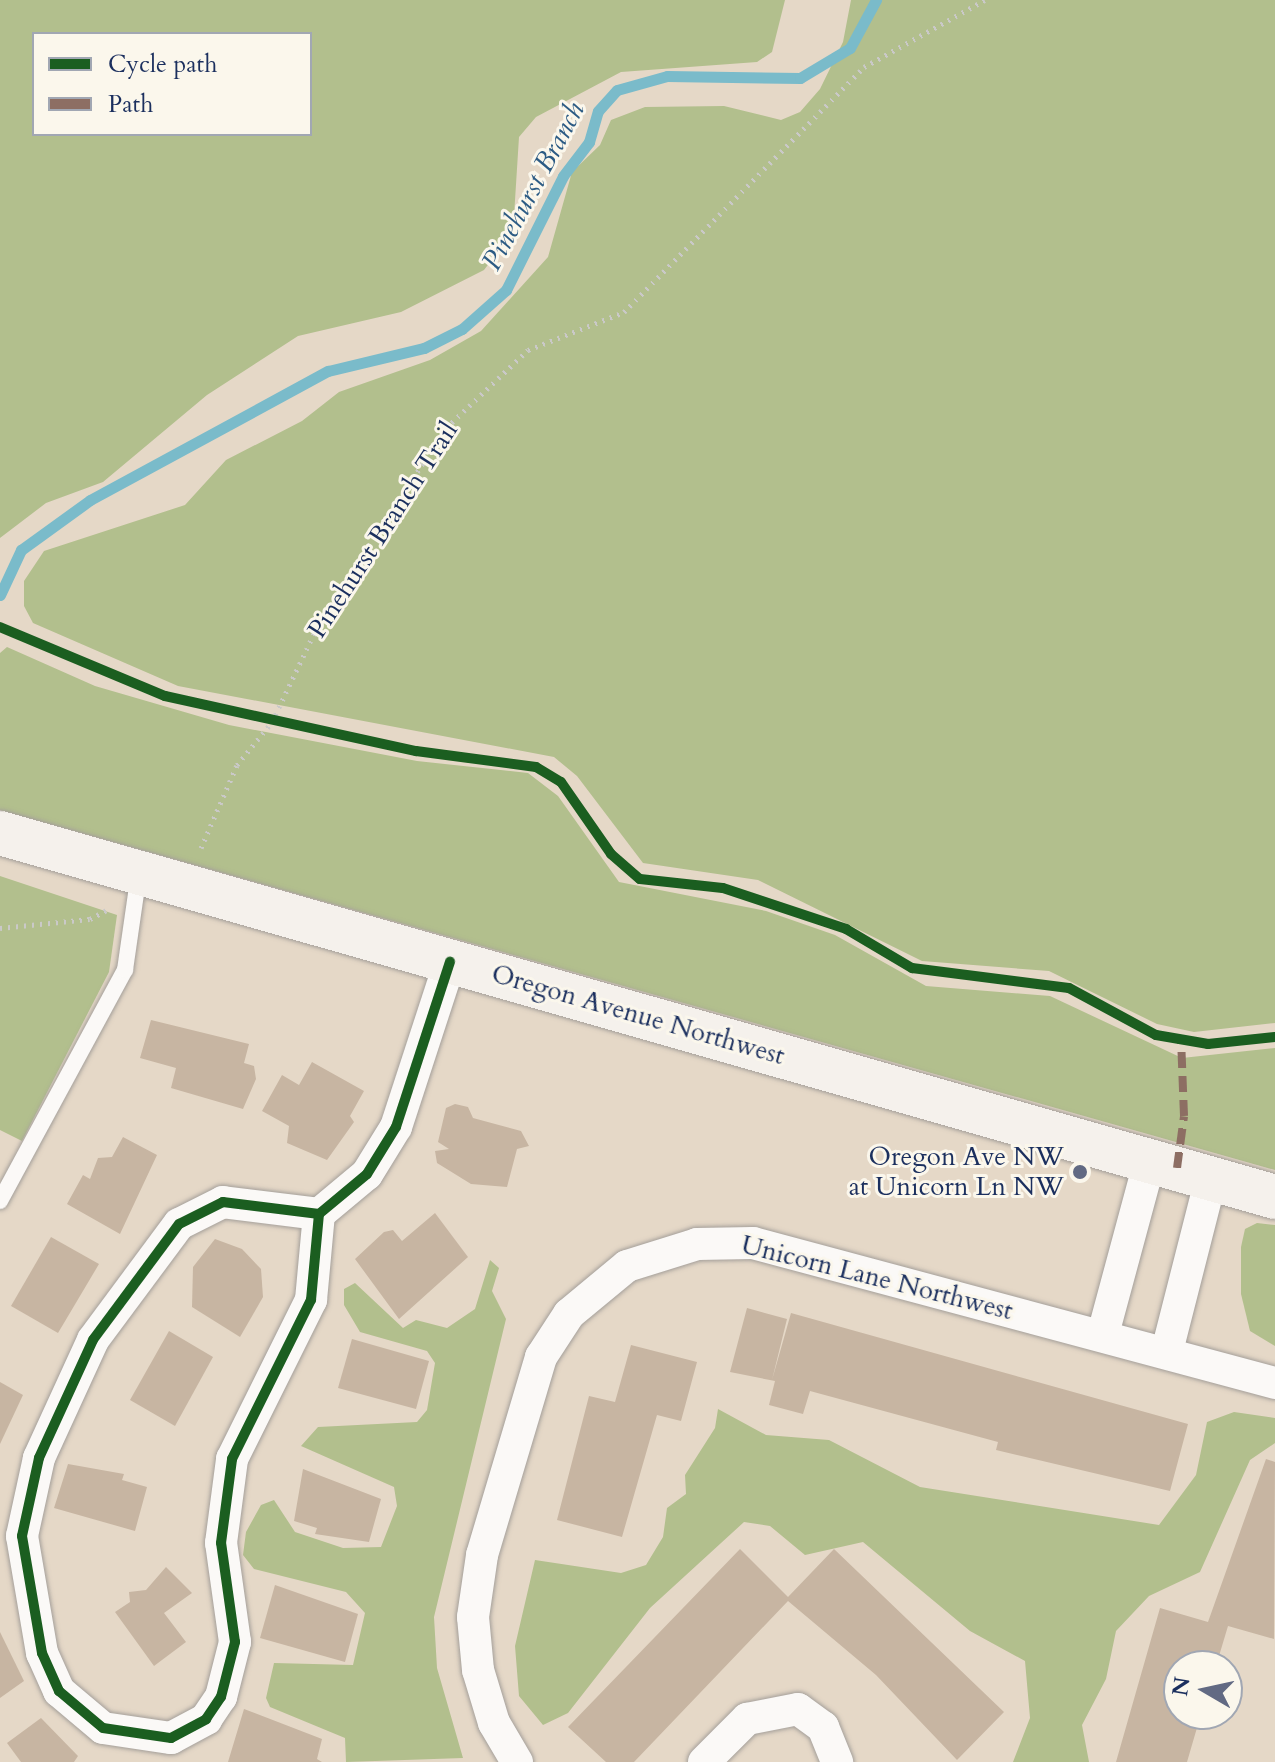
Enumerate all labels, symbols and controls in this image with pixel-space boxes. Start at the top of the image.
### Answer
legend [32,32,312,136]
text: Cycle path [108,48,217,81]
text: Path [108,88,153,121]
water label: Pinehurst Branch [475,96,591,276]
street label: Pinehurst Branch Trail [302,416,464,644]
street label: Oregon Avenue Northwest [488,958,788,1072]
place label: Oregon Ave NW at Unicorn Ln NW [849,1141,1064,1202]
marker: Oregon Ave NW at Unicorn Ln NW [1071,1163,1089,1181]
street label: Unicorn Lane Northwest [738,1229,1016,1327]
north arrow [1163,1650,1243,1730]
text: N [1165,1675,1198,1698]

